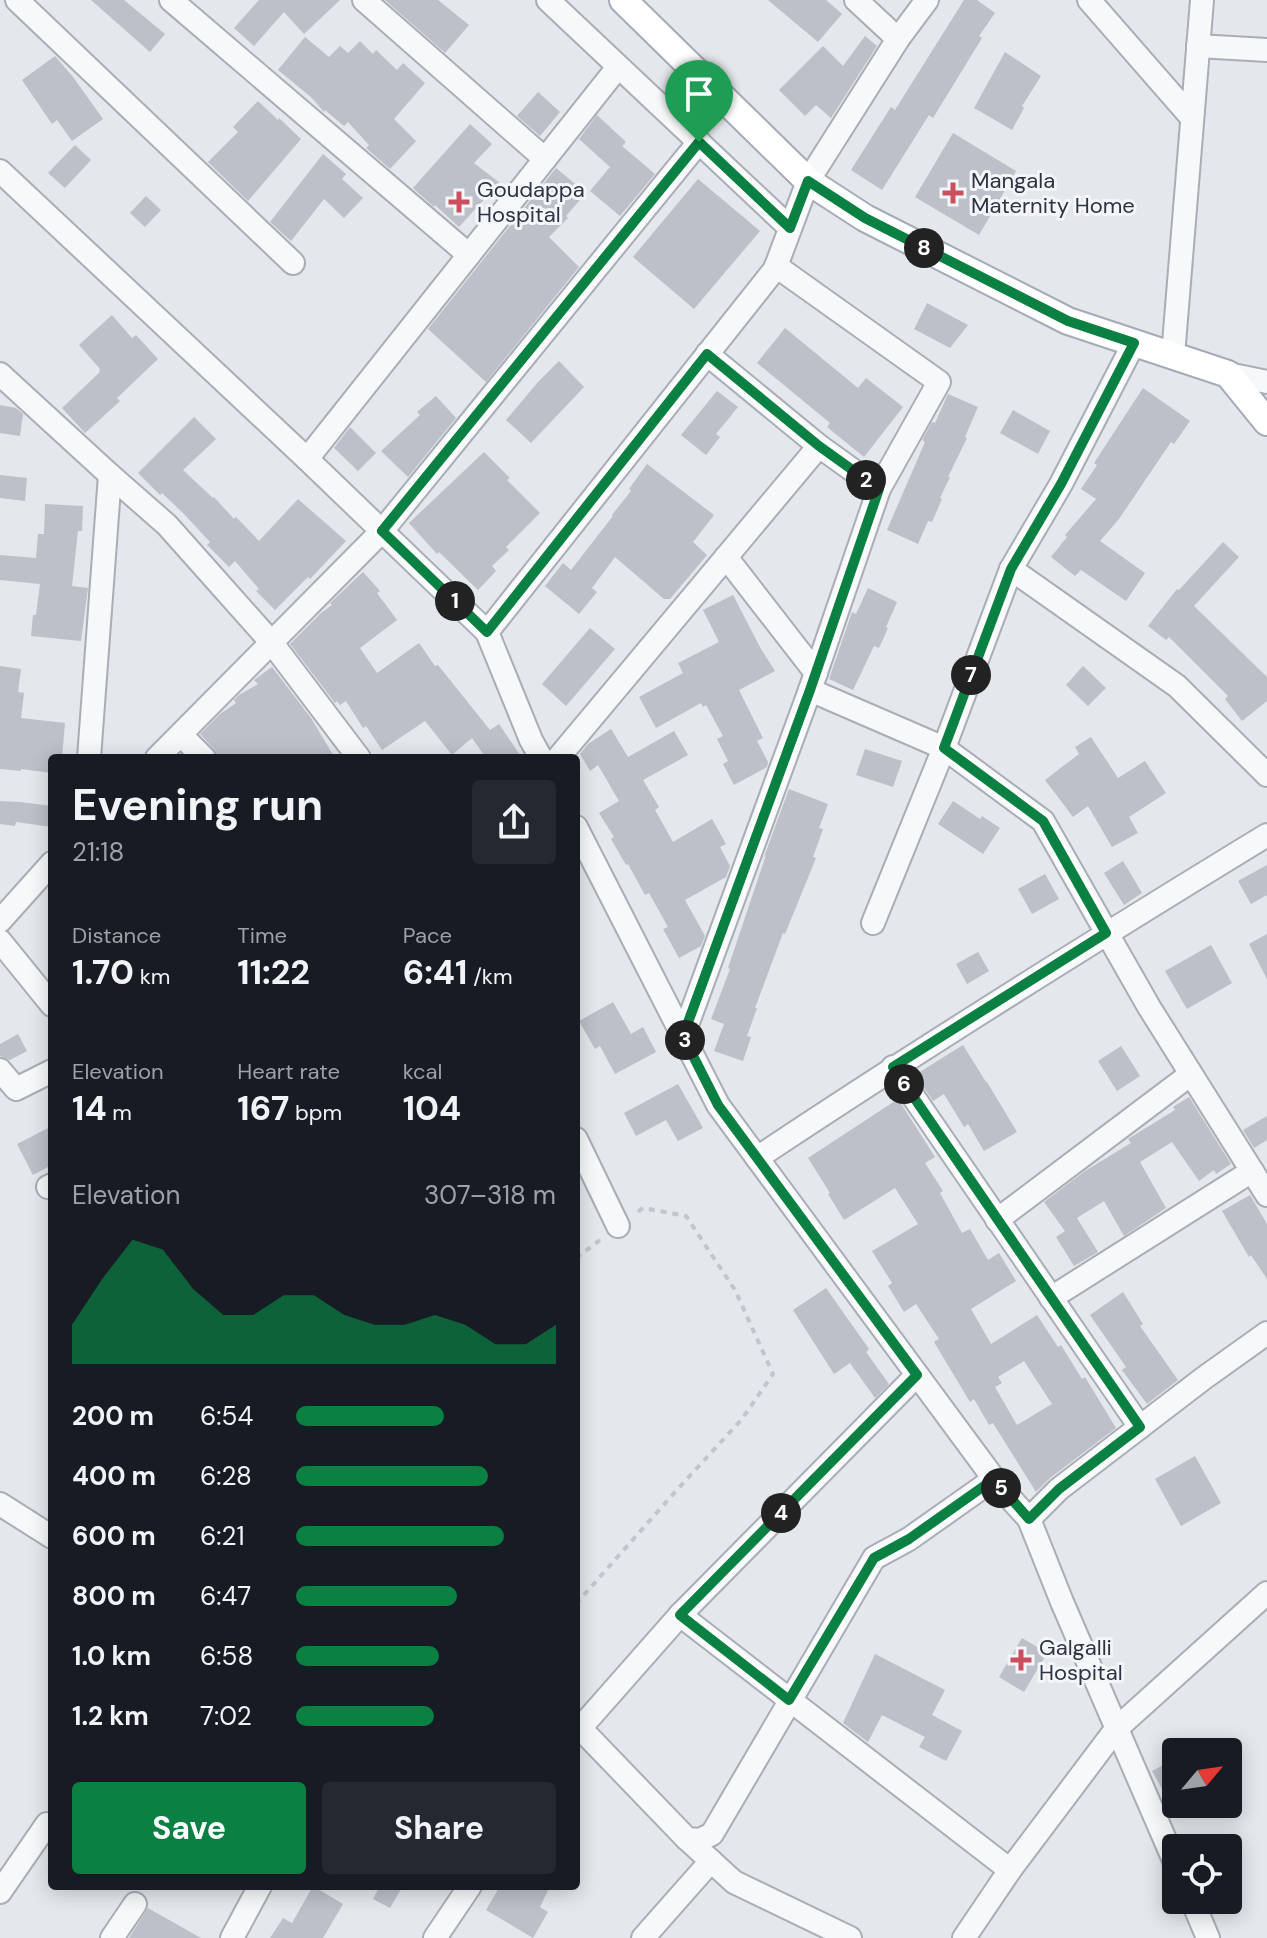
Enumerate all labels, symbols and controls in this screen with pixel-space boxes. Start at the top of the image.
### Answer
pin [665,60,733,142]
icon: arrive [677,72,721,116]
place label: Mangala Maternity Home [971,166,1135,220]
place label: Goudappa Hospital [477,175,585,229]
marker: Mangala Maternity Home [942,182,964,204]
marker: Goudappa Hospital [448,191,470,213]
pin: 8 [904,228,944,268]
text: 8 [917,233,931,262]
pin: 2 [846,460,886,500]
text: 2 [860,465,872,494]
pin: 1 [435,581,475,621]
text: 1 [451,586,459,615]
pin: 7 [951,655,991,695]
text: 7 [965,660,977,689]
text: Evening run [72,776,323,834]
button: share [472,780,556,864]
text: 21:18 [72,835,124,869]
text: Distance [72,921,161,950]
text: Time [237,921,287,950]
text: Pace [403,921,452,950]
text: 1.70 [72,950,134,995]
text: 11:22 [237,950,310,995]
text: 6:41 [403,950,467,995]
text: km [134,962,170,991]
text: /km [467,962,513,991]
pin: 3 [665,1020,705,1060]
text: 3 [678,1025,692,1054]
text: Elevation [72,1057,164,1086]
text: Heart rate [237,1057,340,1086]
text: kcal [403,1057,442,1086]
pin: 6 [884,1064,924,1104]
text: 6 [897,1069,911,1098]
text: 14 [72,1086,106,1131]
text: 167 [237,1086,289,1131]
text: 104 [403,1086,461,1131]
text: m [106,1098,132,1127]
text: bpm [289,1098,342,1127]
text: Elevation [72,1178,180,1212]
text: 307–318 m [424,1178,556,1212]
text: 200 m [72,1399,154,1433]
text: 6:54 [200,1399,253,1433]
text: 400 m [72,1459,156,1493]
text: 6:28 [200,1459,252,1493]
pin: 5 [981,1468,1021,1508]
text: 5 [994,1473,1008,1502]
pin: 4 [761,1493,801,1533]
text: 4 [774,1498,788,1527]
text: 600 m [72,1519,156,1553]
text: 6:21 [200,1519,245,1553]
text: 800 m [72,1579,156,1613]
text: 6:47 [200,1579,251,1613]
place label: Galgalli Hospital [1039,1633,1123,1687]
text: 1.0 km [72,1639,151,1673]
text: 6:58 [200,1639,253,1673]
marker: Galgalli Hospital [1010,1649,1032,1671]
text: 1.2 km [72,1699,149,1733]
text: 7:02 [200,1699,252,1733]
north arrow [1162,1738,1242,1818]
map controls [1162,1738,1242,1914]
button: Save [72,1782,306,1874]
button: Share [322,1782,556,1874]
button: locate [1162,1834,1242,1914]

